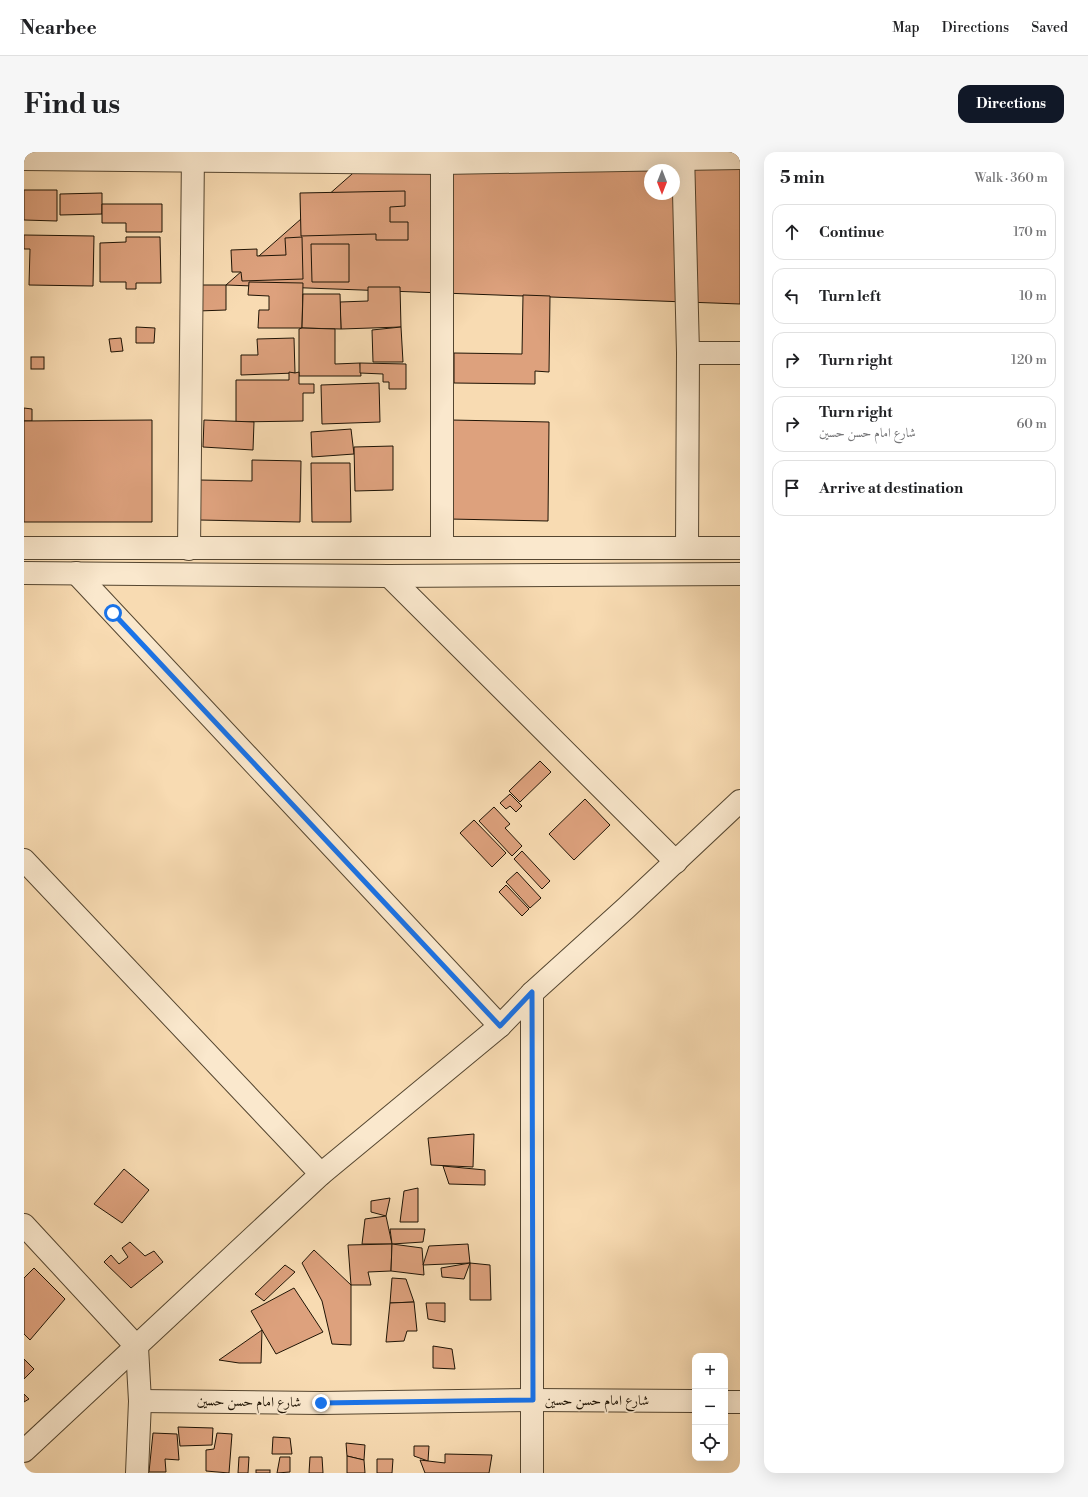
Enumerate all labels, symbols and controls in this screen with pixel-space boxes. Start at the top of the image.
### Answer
text: Nearbee [20,16,97,40]
text: Map [892,19,920,37]
text: Directions [942,19,1009,37]
text: Saved [1031,19,1068,37]
button: Directions [958,85,1064,123]
text: Find us [24,87,120,122]
north arrow [644,164,680,200]
text: 5 min [780,167,825,189]
text: Walk · 360 m [975,170,1048,186]
icon: ahead [781,221,803,243]
text: Continue [819,223,884,242]
text: 170 m [1013,224,1047,240]
icon: left [781,285,803,307]
text: Turn left [819,287,881,306]
text: 10 m [1019,288,1047,304]
icon: right [781,349,803,371]
text: Turn right [819,351,893,370]
text: 120 m [1011,352,1047,368]
text: Turn right [819,403,893,422]
icon: right [781,413,803,435]
text: 60 m [1016,416,1047,432]
text: شارع امام حسن حسين [819,425,916,441]
icon: arrive [781,477,803,499]
text: Arrive at destination [819,479,963,498]
route start [104,604,122,622]
map controls [692,1353,728,1461]
button: + [692,1353,728,1389]
button: − [692,1389,728,1425]
street label: شارع امام حسن حسين [197,1392,301,1415]
street label: شارع امام حسن حسين [545,1392,649,1413]
route end [312,1394,330,1412]
button: locate [692,1425,728,1461]

